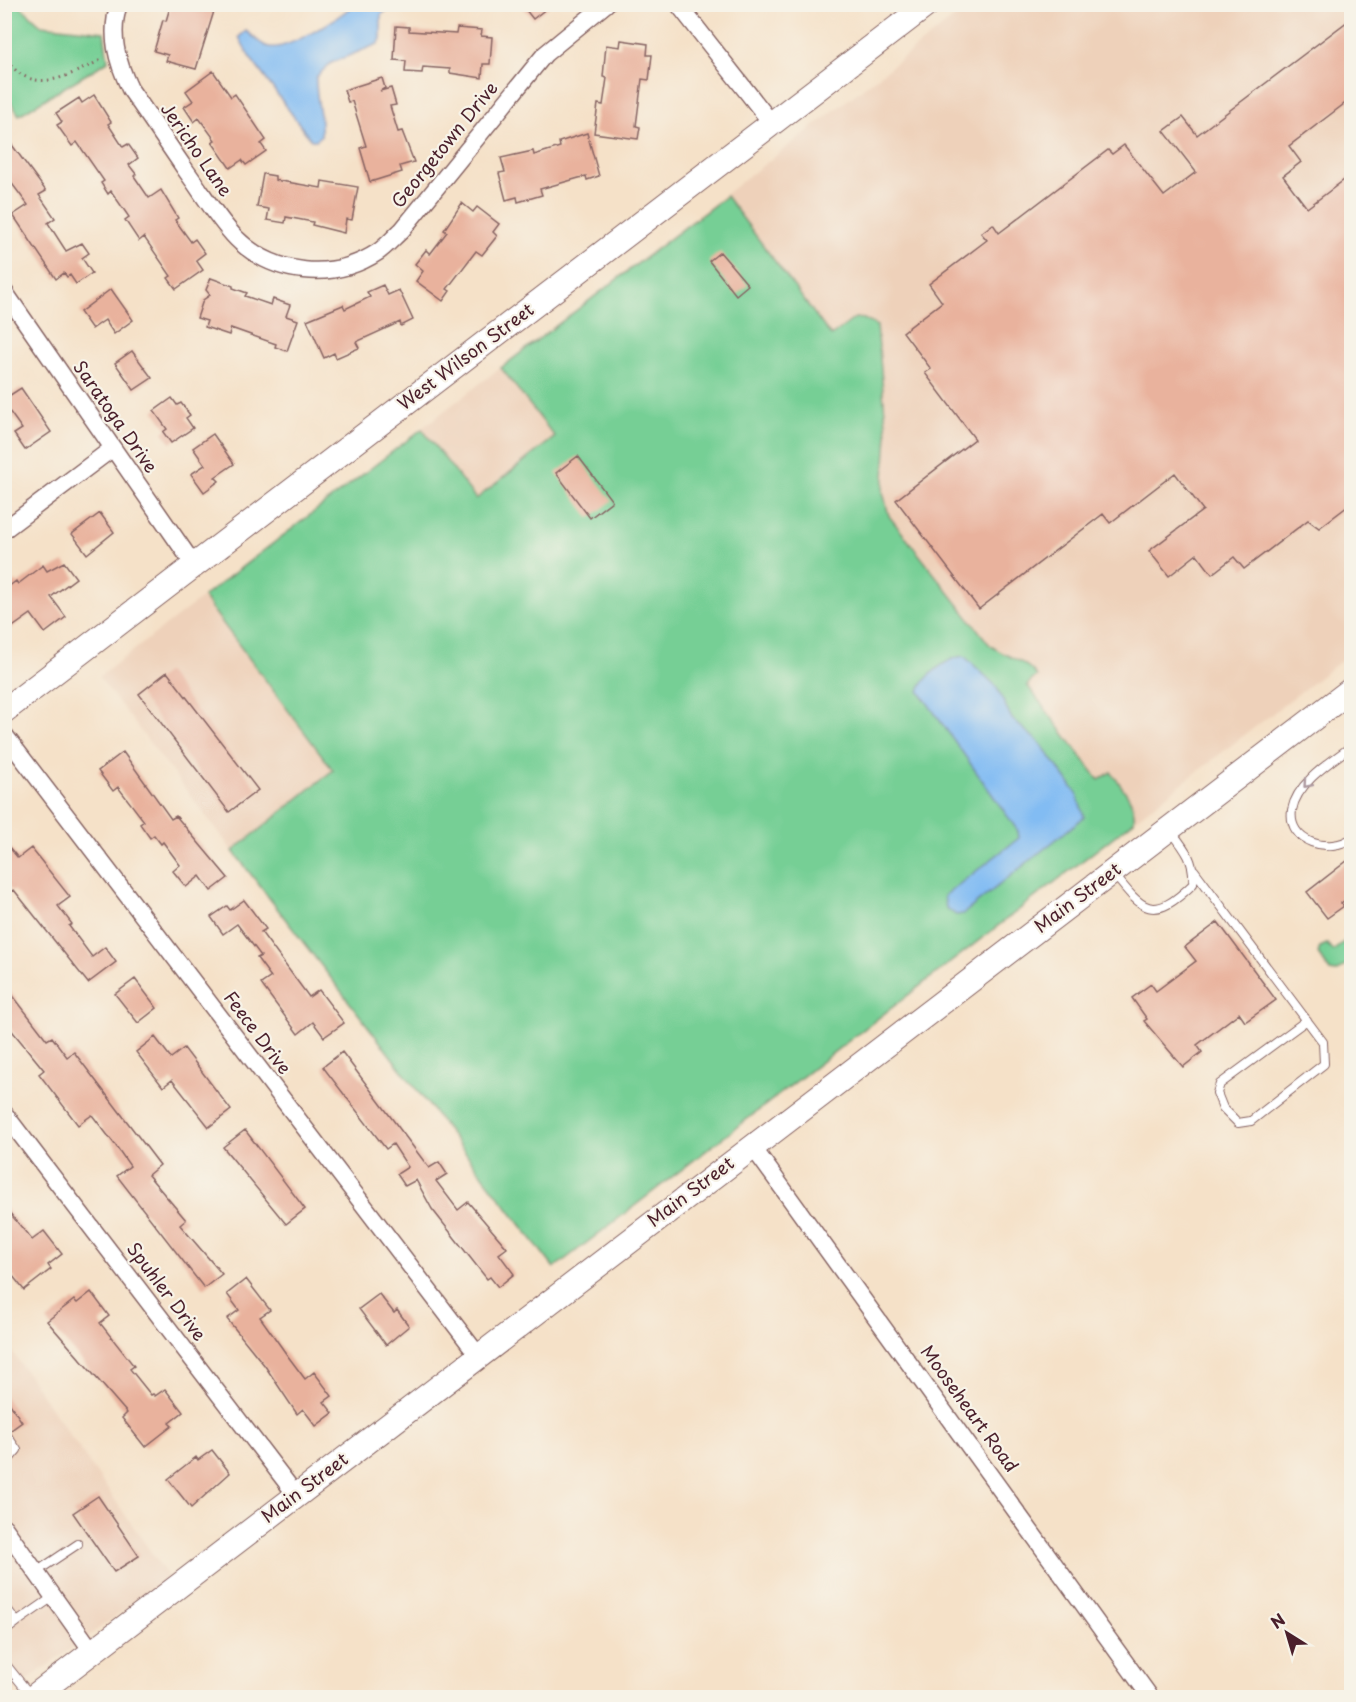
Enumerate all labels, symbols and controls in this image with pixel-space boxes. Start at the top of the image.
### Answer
street label: Georgetown Drive [384,75,504,213]
street label: Jericho Lane [155,97,240,202]
street label: West Wilson Street [391,295,539,416]
street label: Saratoga Drive [67,354,165,478]
one-way arrow [1304,777,1315,788]
street label: Main Street [1028,855,1126,938]
street label: Feece Drive [218,985,299,1079]
street label: Main Street [641,1149,739,1232]
street label: Spuhler Drive [121,1236,214,1346]
street label: Mooseheart Road [915,1339,1026,1477]
street label: Main Street [255,1445,353,1528]
north arrow [1257,1603,1317,1663]
text: N [1265,1607,1290,1634]

